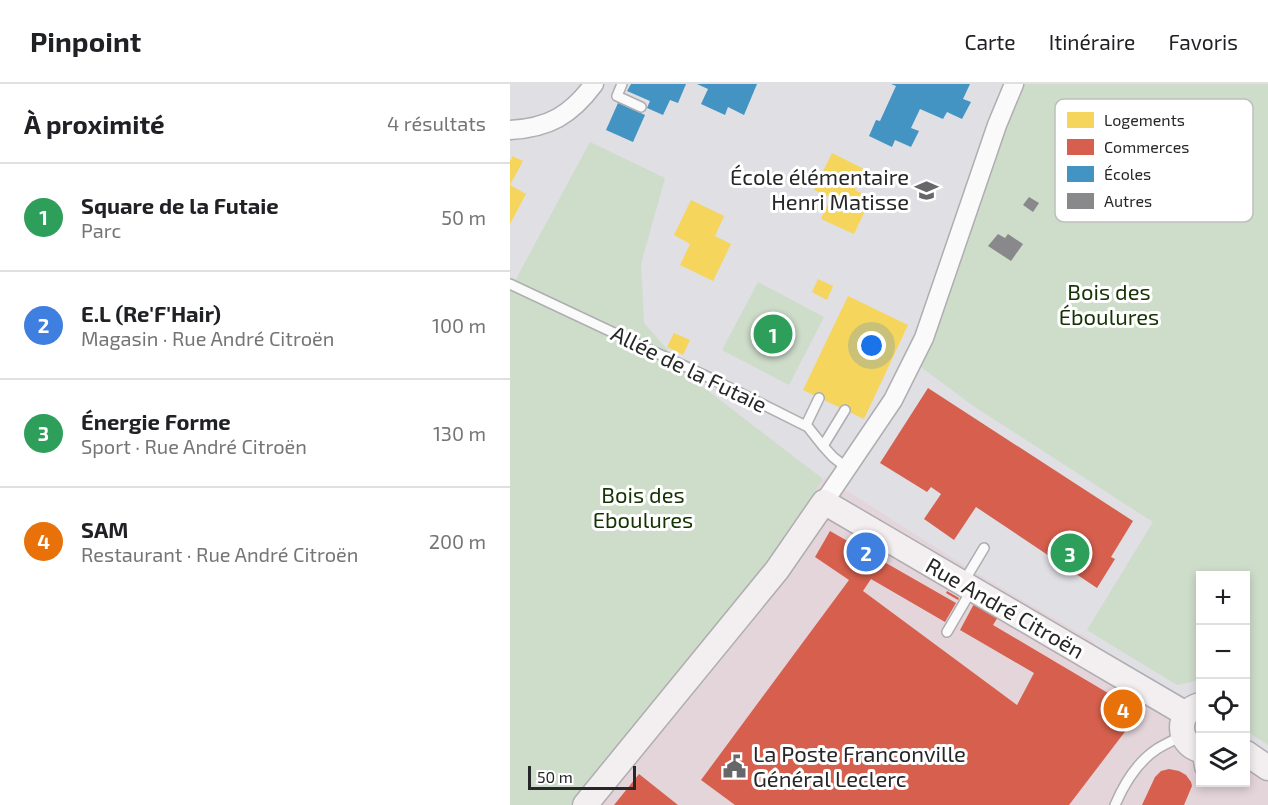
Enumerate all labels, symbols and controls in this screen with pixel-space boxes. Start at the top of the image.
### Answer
text: Pinpoint [30,24,141,58]
text: Carte [964,29,1016,54]
text: Itinéraire [1049,29,1135,54]
text: Favoris [1168,29,1238,54]
legend [1055,99,1253,222]
text: À proximité [24,108,165,139]
text: Logements [1104,110,1185,129]
text: 4 résultats [387,111,486,135]
text: Commerces [1104,137,1189,156]
place label: École élémentaire Henri Matisse [730,163,909,214]
text: Écoles [1104,164,1151,183]
school or university icon: École élémentaire Henri Matisse [914,177,940,203]
text: Autres [1104,191,1152,210]
text: Square de la Futaie [81,192,279,218]
text: 1 [39,205,48,229]
text: 50 m [441,205,486,229]
text: Parc [81,218,121,242]
park label: Bois des Éboulures [1059,278,1159,329]
text: E.L (Re'F'Hair) [81,300,221,326]
pin: 1 [754,312,792,356]
text: 2 [38,313,49,337]
text: 100 m [432,313,486,337]
street label: Allée de la Futaie [607,319,771,417]
text: Magasin · Rue André Citroën [81,326,334,350]
your location [857,331,886,360]
text: Énergie Forme [81,408,231,434]
text: 3 [38,421,49,445]
text: 130 m [433,421,486,445]
text: Sport · Rue André Citroën [81,434,307,458]
park label: Bois des Eboulures [593,481,693,532]
text: SAM [81,516,128,542]
text: 4 [37,529,50,553]
text: 200 m [429,529,486,553]
pin: 2 [846,530,886,574]
pin: 3 [1050,530,1090,576]
text: Restaurant · Rue André Citroën [81,542,358,566]
street label: Rue André Citroën [922,551,1089,663]
map controls [1196,571,1250,787]
button: + [1196,571,1250,625]
button: − [1196,625,1250,679]
button: locate [1196,679,1250,733]
pin: 4 [1104,686,1142,732]
button: layers [1196,733,1250,787]
place label: La Poste Franconville Général Leclerc [753,740,966,791]
public building icon: La Poste Franconville Général Leclerc [722,754,748,780]
scale bar [528,763,636,790]
text: 50 m [537,767,573,786]

